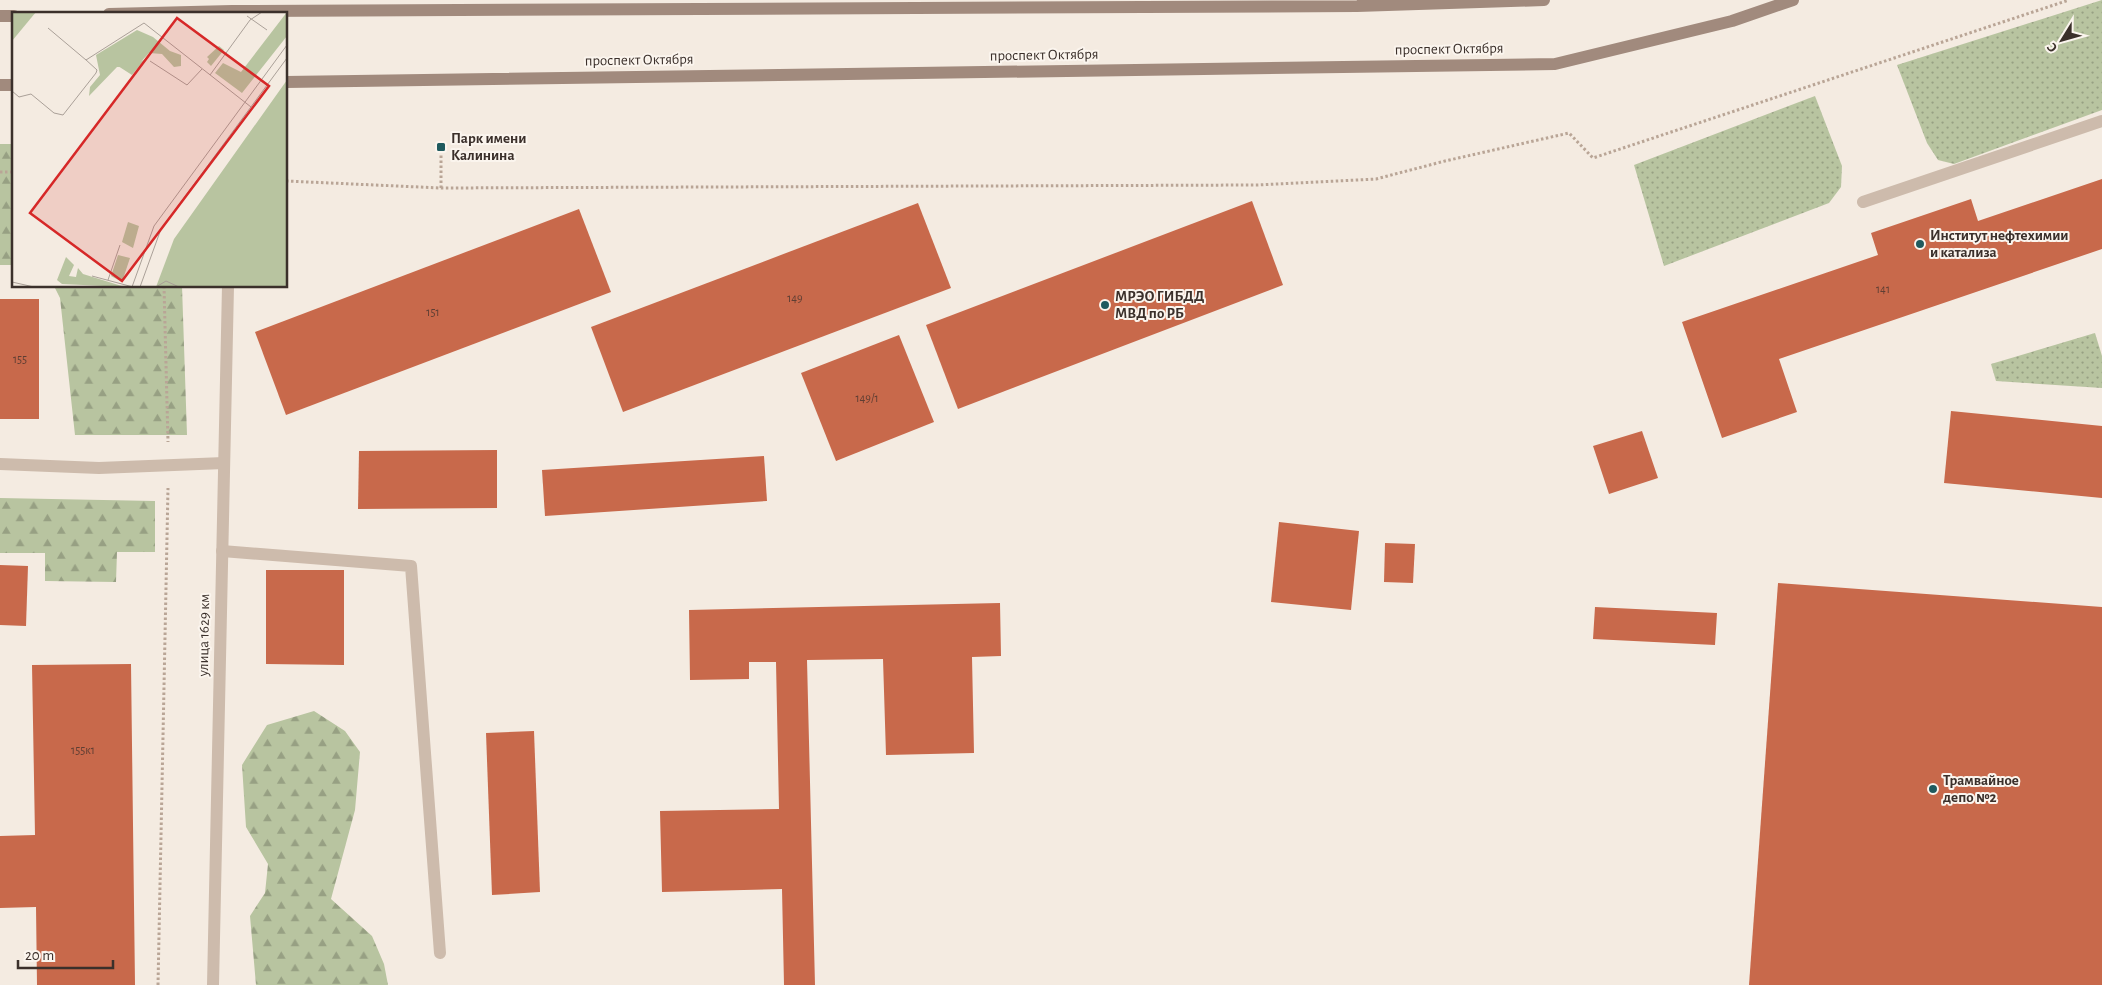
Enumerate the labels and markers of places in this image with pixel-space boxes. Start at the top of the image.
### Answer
place label: Парк имени Калинина [451,131,526,163]
marker: Парк имени Калинина [435,141,447,153]
place label: Институт нефтехимии и катализа [1930,228,2069,260]
marker: Институт нефтехимии и катализа [1914,238,1926,250]
place label: МРЭО ГИБДД МВД по РБ [1115,289,1204,321]
marker: МРЭО ГИБДД МВД по РБ [1099,299,1111,311]
place label: Трамвайное депо №2 [1943,773,2019,805]
marker: Трамвайное депо №2 [1927,783,1939,795]

